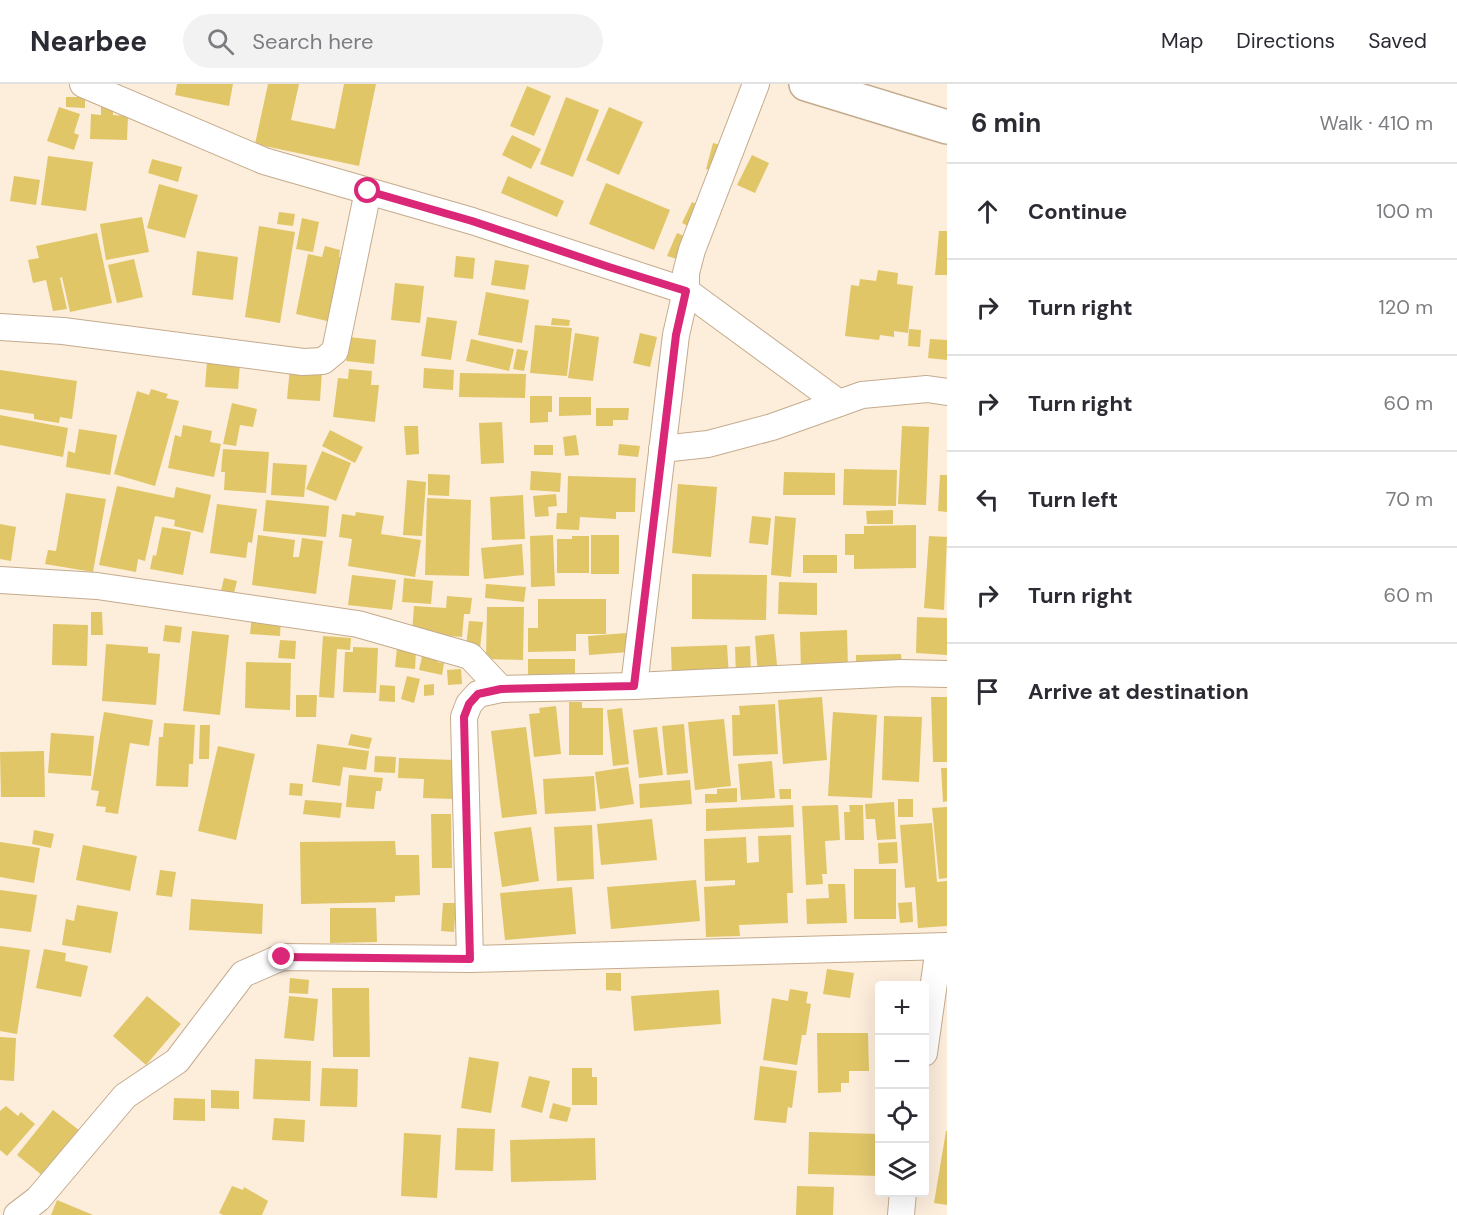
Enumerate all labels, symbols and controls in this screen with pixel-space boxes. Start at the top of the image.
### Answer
search box [183,14,603,68]
text: Nearbee [30,23,147,60]
icon: search [204,25,237,58]
text: Search here [252,27,374,56]
text: Map [1161,27,1203,55]
text: Directions [1236,27,1335,55]
text: Saved [1368,27,1427,55]
text: 6 min [971,106,1041,140]
text: Walk · 410 m [1319,110,1433,136]
route start [354,177,380,203]
icon: ahead [971,195,1004,228]
text: Continue [1028,197,1127,226]
text: 100 m [1376,198,1433,224]
icon: right [971,291,1004,324]
text: Turn right [1028,293,1133,322]
text: 120 m [1379,294,1433,320]
icon: right [971,387,1004,420]
text: Turn right [1028,389,1133,418]
text: 60 m [1384,390,1433,416]
icon: left [971,483,1004,516]
text: Turn left [1028,485,1118,514]
text: 70 m [1386,486,1433,512]
icon: right [971,579,1004,612]
text: Turn right [1028,581,1133,610]
text: 60 m [1384,582,1433,608]
icon: arrive [971,675,1004,708]
text: Arrive at destination [1028,677,1249,706]
route end [268,943,294,969]
map controls [875,981,929,1197]
button: + [875,981,929,1035]
button: − [875,1035,929,1089]
button: locate [875,1089,929,1143]
button: layers [875,1143,929,1197]

